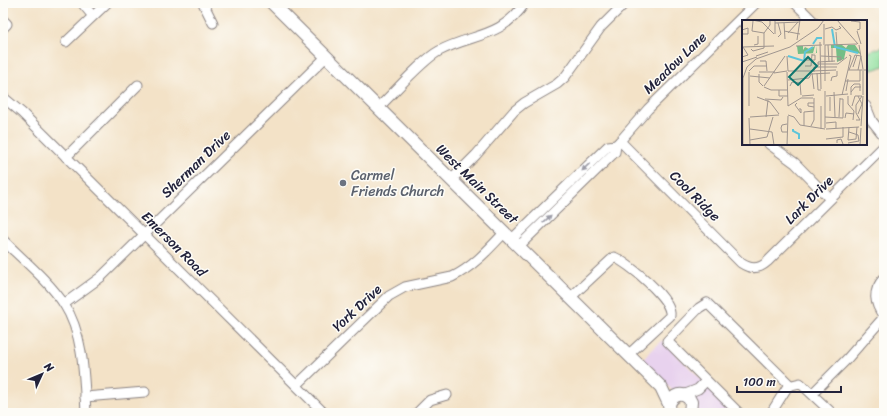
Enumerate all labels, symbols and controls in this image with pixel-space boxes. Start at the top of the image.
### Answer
inset map [742,20,867,145]
street label: Meadow Lane [637,26,713,100]
street label: Sherman Drive [155,124,237,204]
street label: West Main Street [430,138,525,231]
one-way arrow [581,162,591,172]
place label: Carmel Friends Church [351,163,444,204]
street label: Cool Ridge [663,164,727,228]
street label: Lark Drive [778,169,840,231]
marker: Carmel Friends Church [338,178,348,188]
street label: Emerson Road [135,205,214,284]
one-way arrow [542,214,552,224]
street label: York Drive [326,278,388,338]
north arrow [22,354,62,394]
text: N [39,357,59,377]
scale bar [737,368,841,394]
text: 100 m [743,371,776,393]

